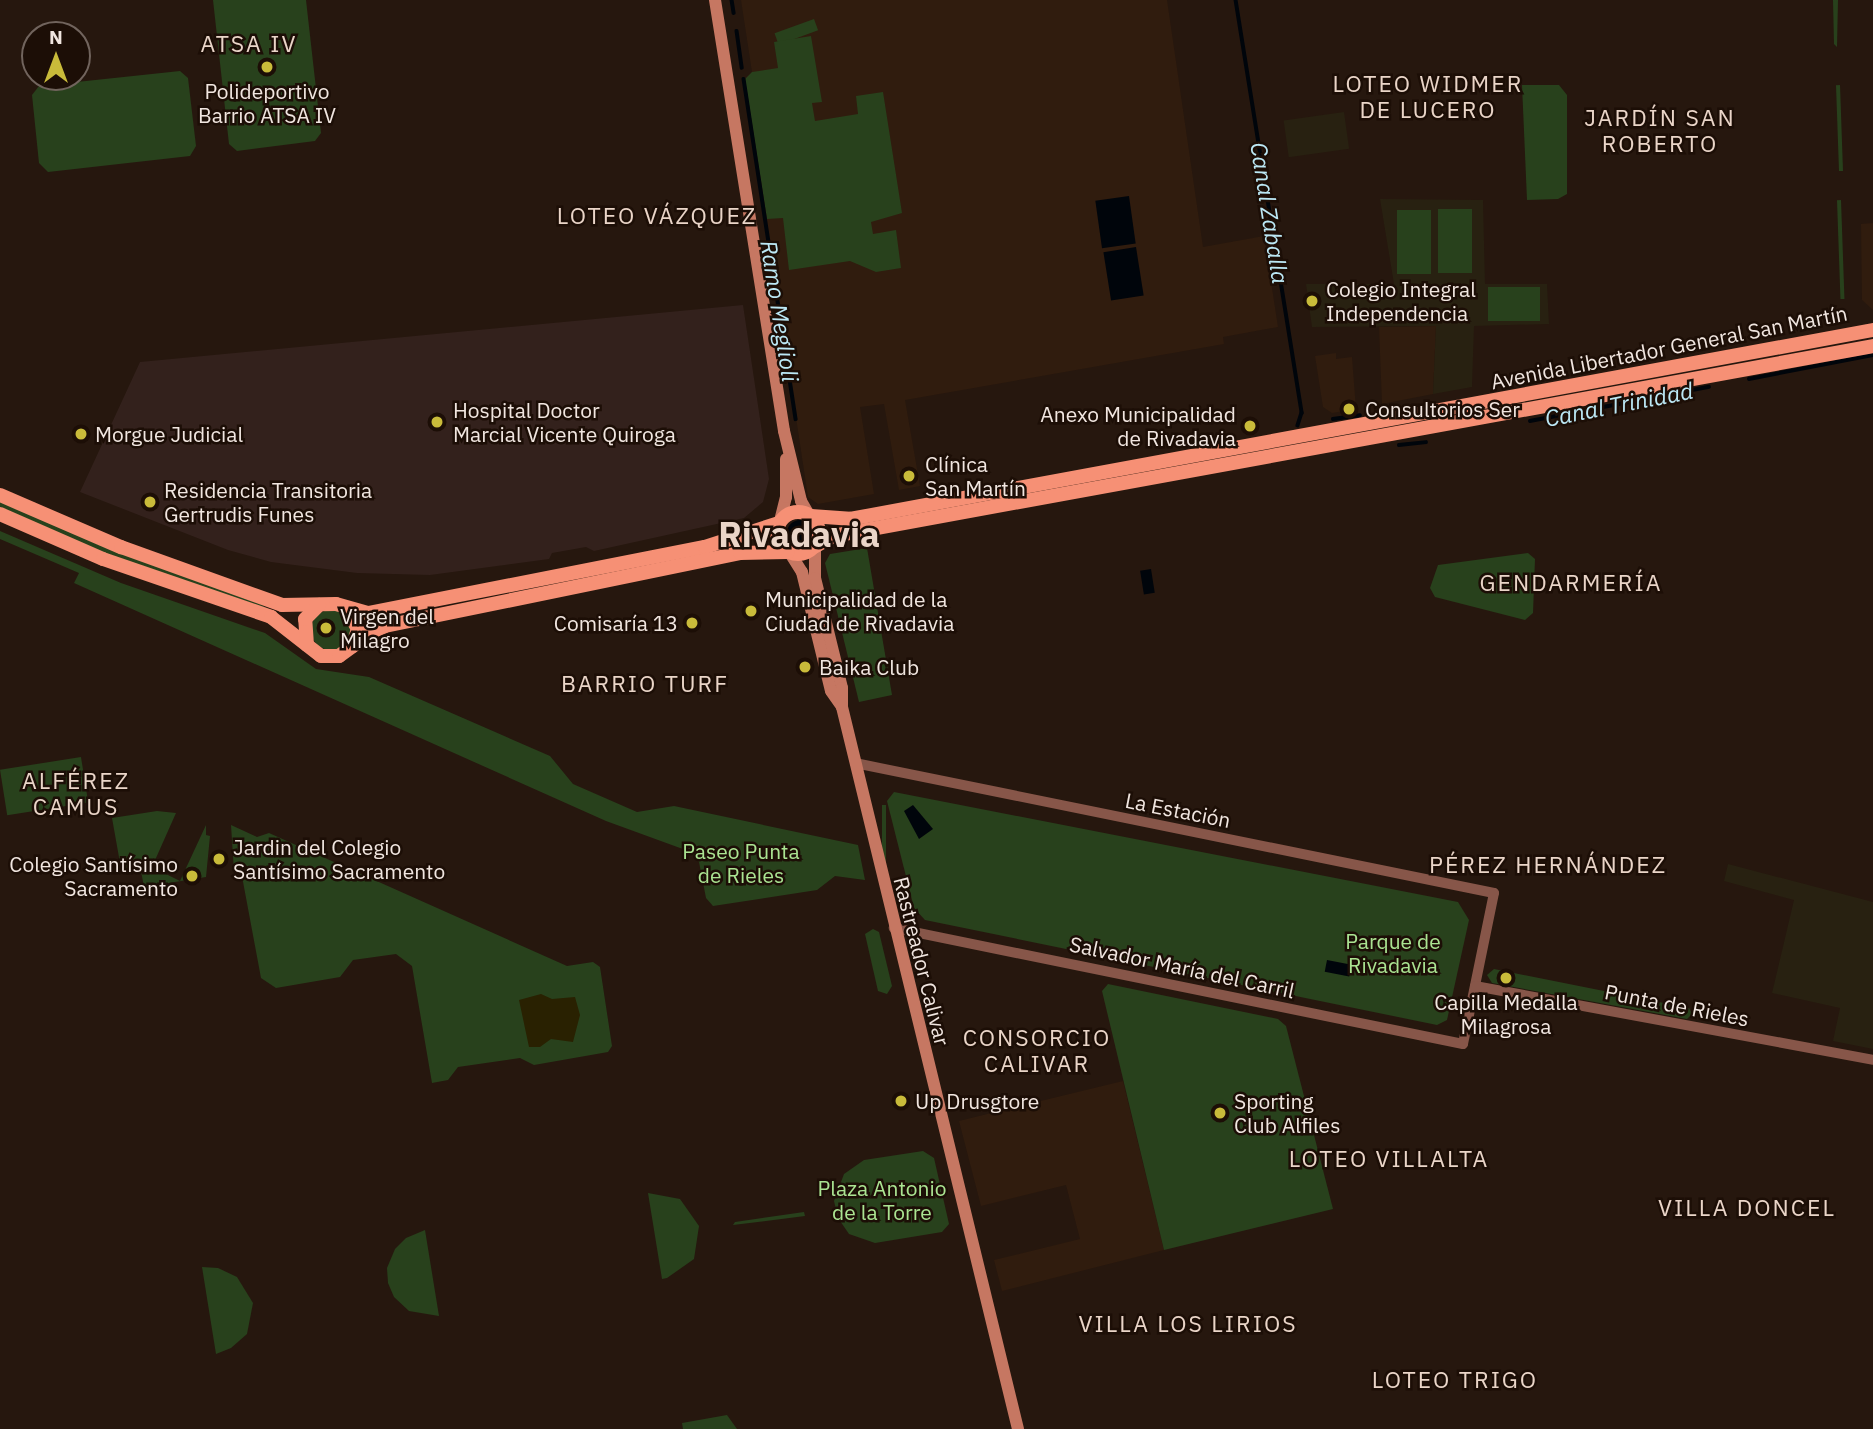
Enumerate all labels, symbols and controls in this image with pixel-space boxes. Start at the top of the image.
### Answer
north arrow [21,21,91,91]
text: N [49,25,63,49]
district label: ATSA IV [201,29,297,57]
marker: Polideportivo Barrio ATSA IV [259,59,275,75]
district label: LOTEO WIDMER DE LUCERO [1334,69,1522,123]
place label: Polideportivo Barrio ATSA IV [198,78,336,128]
district label: JARDÍN SAN ROBERTO [1585,103,1735,157]
water label: Canal Zaballa [1245,140,1295,286]
district label: LOTEO VÁZQUEZ [558,201,756,229]
water label: Ramo Meglioli [755,238,805,384]
place label: Colegio Integral Independencia [1326,276,1476,326]
marker: Colegio Integral Independencia [1304,293,1320,309]
street label: Avenida Libertador General San Martín [1489,300,1849,394]
water label: Canal Trinidad [1543,376,1695,432]
place label: Consultorios Ser [1365,396,1520,422]
place label: Hospital Doctor Marcial Vicente Quiroga [453,397,676,447]
marker: Consultorios Ser [1339,399,1359,419]
place label: Anexo Municipalidad de Rivadavia [1040,401,1236,451]
marker: Hospital Doctor Marcial Vicente Quiroga [427,412,447,432]
marker: Anexo Municipalidad de Rivadavia [1242,418,1258,434]
place label: Morgue Judicial [95,421,243,447]
marker: Morgue Judicial [73,426,89,442]
place label: Clínica San Martín [925,451,1026,501]
marker: Clínica San Martín [899,466,919,486]
place label: Residencia Transitoria Gertrudis Funes [164,477,372,527]
marker: Residencia Transitoria Gertrudis Funes [142,494,158,510]
district label: Rivadavia [718,513,880,555]
district label: GENDARMERÍA [1481,568,1661,596]
place label: Municipalidad de la Ciudad de Rivadavia [765,586,954,636]
place label: Virgen del Milagro [340,603,434,653]
marker: Municipalidad de la Ciudad de Rivadavia [743,603,759,619]
place label: Comisaría 13 [554,610,678,636]
marker: Comisaría 13 [684,615,700,631]
marker: Virgen del Milagro [318,620,334,636]
place label: Baika Club [819,654,919,680]
marker: Baika Club [797,659,813,675]
district label: BARRIO TURF [562,669,728,697]
district label: ALFÉREZ CAMUS [23,766,129,820]
street label: La Estación [1123,787,1233,833]
place label: Jardin del Colegio Santísimo Sacramento [233,834,445,884]
park label: Paseo Punta de Rieles [682,838,800,888]
district label: PÉREZ HERNÁNDEZ [1431,850,1665,878]
place label: Colegio Santísimo Sacramento [9,851,178,901]
marker: Jardin del Colegio Santísimo Sacramento [211,851,227,867]
marker: Colegio Santísimo Sacramento [184,868,200,884]
street label: Rastreador Calivar [889,874,955,1048]
park label: Parque de Rivadavia [1345,928,1441,978]
street label: Salvador María del Carril [1067,931,1297,1003]
marker: Capilla Medalla Milagrosa [1498,970,1514,986]
street label: Punta de Rieles [1603,979,1751,1031]
place label: Capilla Medalla Milagrosa [1434,989,1578,1039]
district label: CONSORCIO CALIVAR [964,1023,1110,1077]
place label: Up Drusgtore [915,1088,1039,1114]
place label: Sporting Club Alfiles [1234,1088,1340,1138]
marker: Up Drusgtore [893,1093,909,1109]
marker: Sporting Club Alfiles [1212,1105,1228,1121]
district label: LOTEO VILLALTA [1290,1144,1488,1172]
park label: Plaza Antonio de la Torre [818,1175,946,1225]
district label: VILLA DONCEL [1659,1193,1835,1221]
district label: VILLA LOS LIRIOS [1080,1309,1296,1337]
district label: LOTEO TRIGO [1373,1365,1537,1393]

